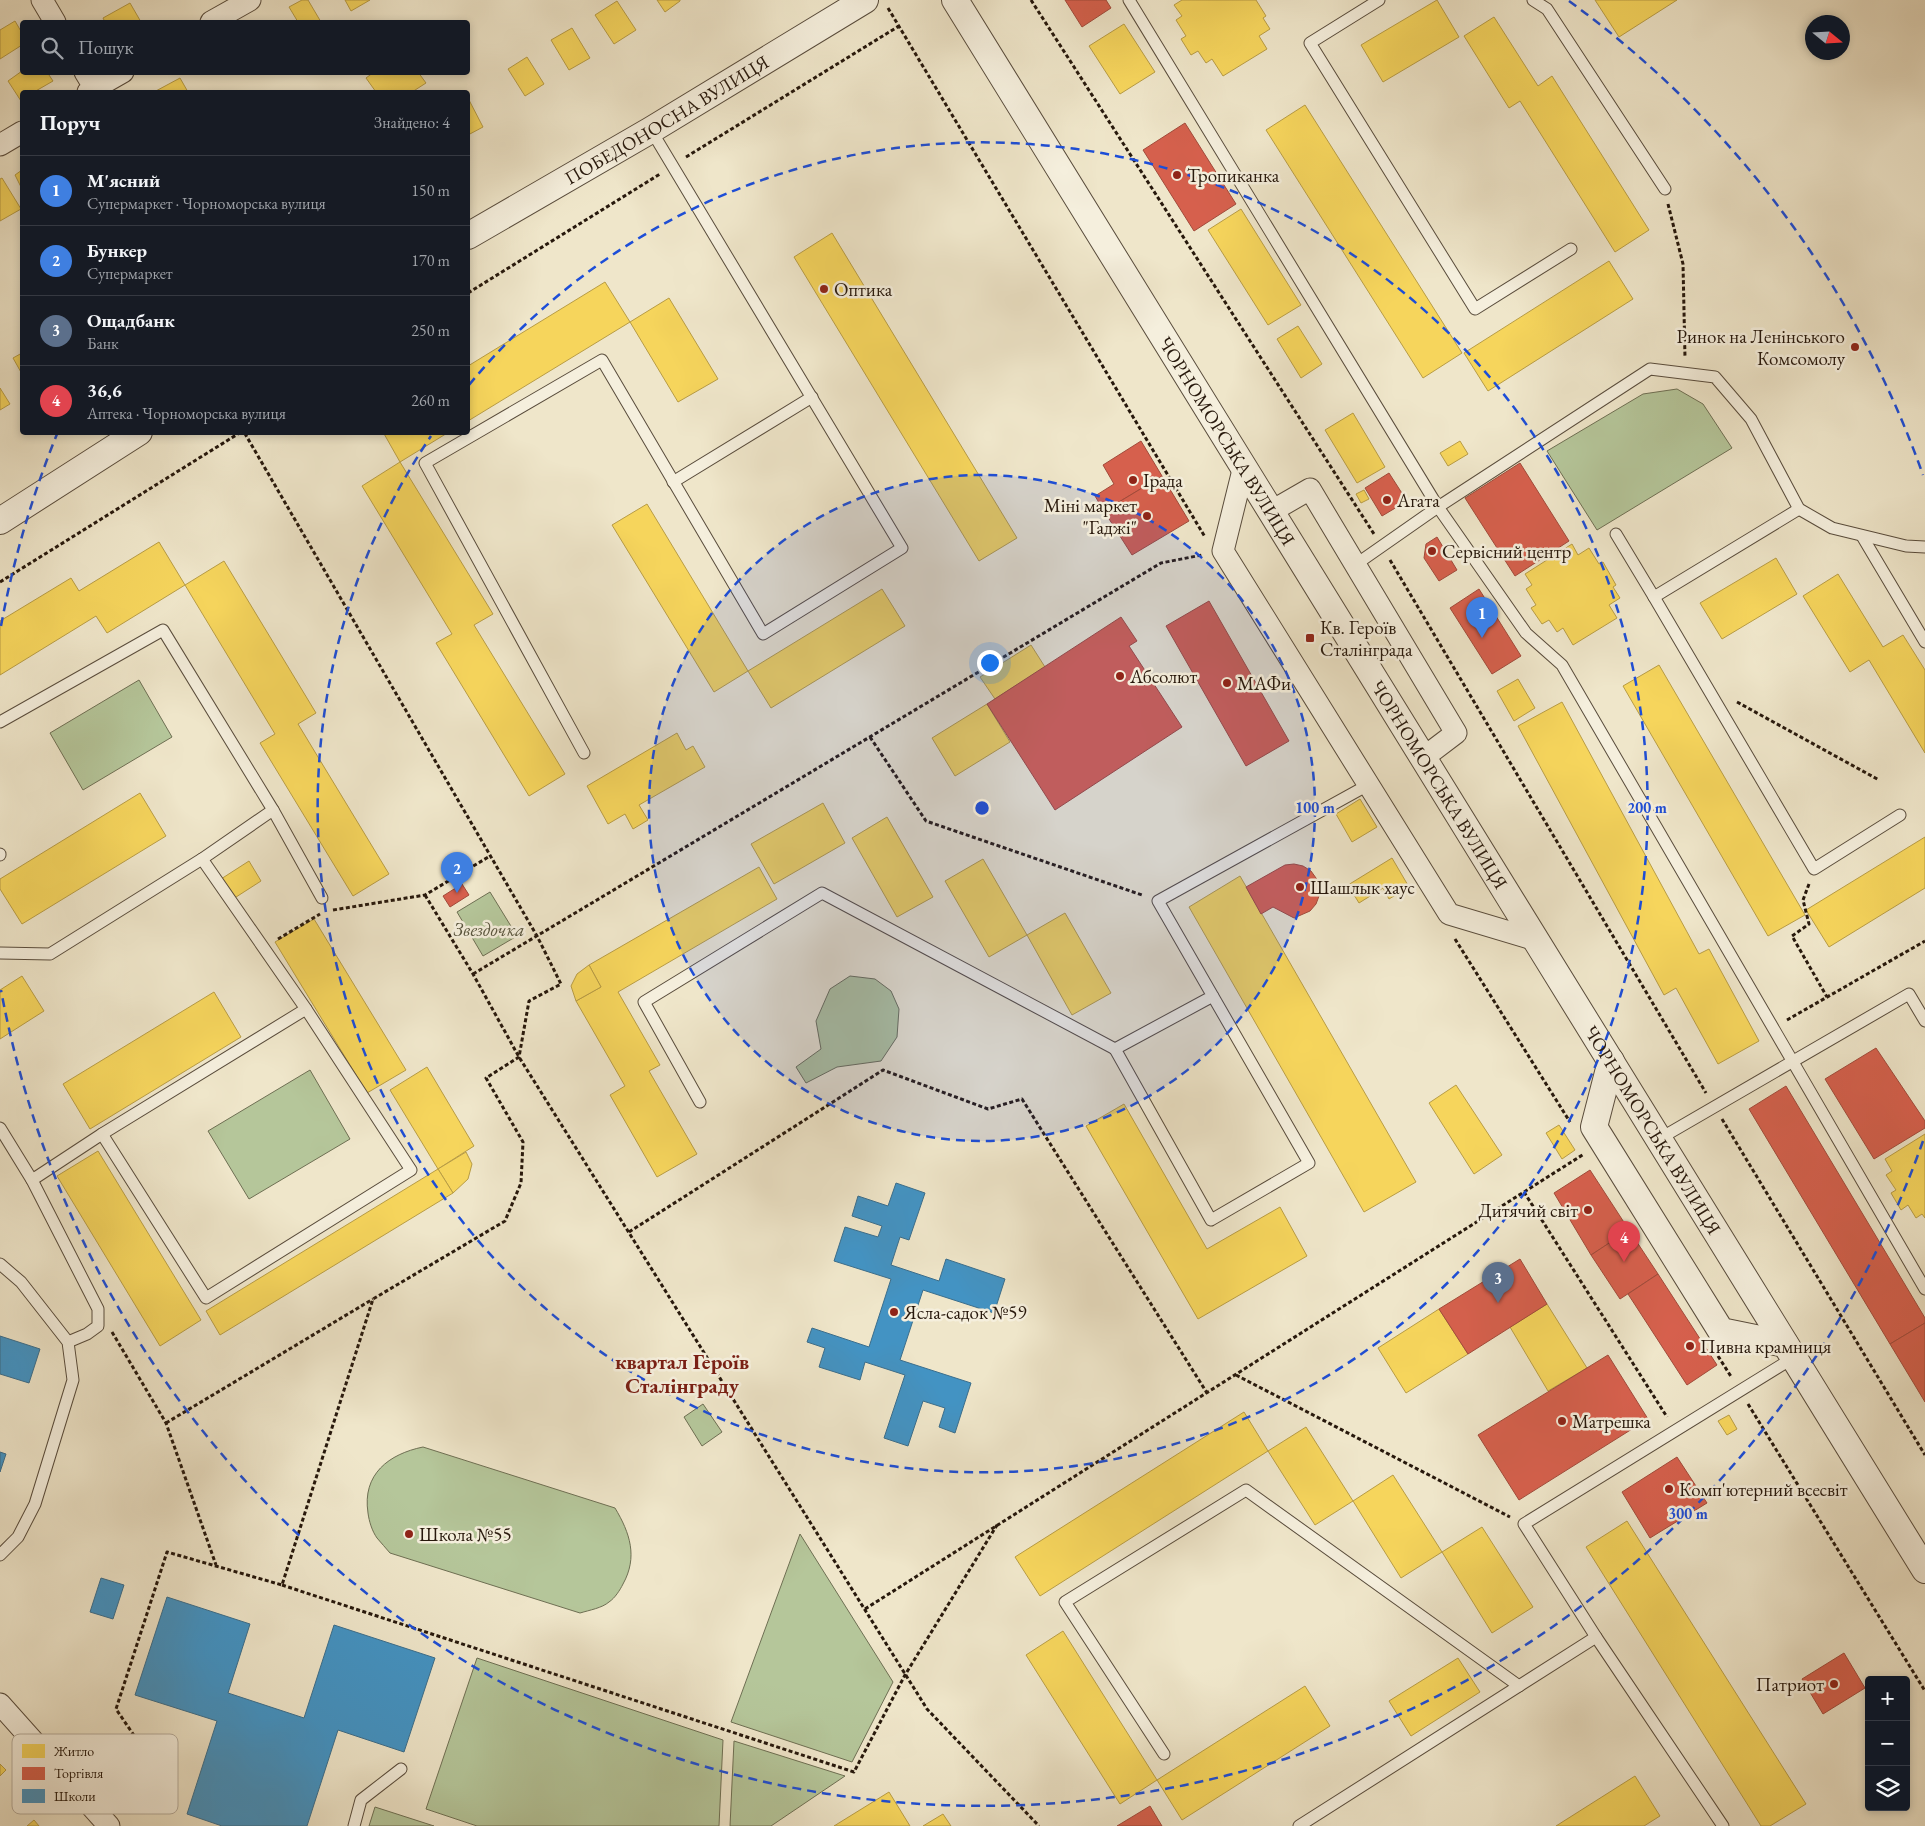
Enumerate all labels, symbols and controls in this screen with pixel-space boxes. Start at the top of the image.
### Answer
north arrow [1805,15,1850,60]
search box [20,20,470,75]
icon: search [38,34,66,62]
text: Пошук [78,35,134,60]
street label: ПОБЕДОНОСНА ВУЛИЦЯ [560,49,773,190]
text: Поруч [40,109,100,136]
text: Знайдено: 4 [374,112,450,133]
place label: Тропиканка [1187,163,1280,188]
text: М'ясний [87,168,160,193]
marker: Тропиканка [1171,169,1183,181]
text: 1 [52,180,60,201]
text: 150 m [411,180,450,201]
text: Супермаркет · Чорноморська вулиця [87,193,326,214]
text: Бункер [87,238,147,263]
text: 2 [52,250,60,271]
text: 170 m [411,250,450,271]
text: Супермаркет [87,263,173,284]
place label: Оптика [834,277,893,302]
marker: Оптика [818,283,830,295]
text: Ощадбанк [87,308,175,333]
text: 3 [52,320,60,341]
text: 250 m [411,320,450,341]
place label: Ринок на Ленінського Комсомолу [1677,324,1846,371]
street label: ЧОРНОМОРСЬКА ВУЛИЦЯ [1153,331,1301,550]
text: Банк [87,333,119,354]
marker: Ринок на Ленінського Комсомолу [1849,341,1861,353]
text: 36,6 [87,378,122,403]
text: 4 [52,390,60,411]
text: 260 m [411,390,450,411]
text: Аптека · Чорноморська вулиця [87,403,286,424]
place label: Ірада [1143,468,1183,493]
marker: Ірада [1127,474,1139,486]
place label: Агата [1396,488,1440,513]
place label: Міні маркет "Гаджі" [1044,493,1137,540]
marker: Агата [1381,494,1393,506]
marker: Міні маркет "Гаджі" [1141,510,1153,522]
place label: Сервісний центр [1442,539,1572,564]
marker: Сервісний центр [1426,545,1438,557]
pin: 1 [1466,597,1498,638]
place label: Кв. Героїв Сталінграда [1320,615,1413,662]
marker: Кв. Героїв Сталінграда [1304,632,1316,644]
your location [977,650,1003,676]
place label: Абсолют [1129,664,1198,689]
marker: Абсолют [1114,670,1126,682]
place label: МАФи [1237,671,1291,696]
street label: ЧОРНОМОРСЬКА ВУЛИЦЯ [1366,675,1514,894]
marker: МАФи [1221,677,1233,689]
text: 100 m [1295,798,1335,817]
text: 200 m [1627,798,1667,817]
centre of rings [973,799,991,817]
pin: 2 [441,852,473,893]
place label: Шашлык хаус [1310,875,1415,900]
marker: Шашлык хаус [1294,881,1306,893]
park label: Звездочка [453,917,525,942]
street label: ЧОРНОМОРСЬКА ВУЛИЦЯ [1579,1021,1727,1239]
place label: Дитячий світ [1478,1198,1578,1223]
marker: Дитячий світ [1582,1204,1594,1216]
pin: 4 [1608,1221,1640,1262]
pin: 3 [1482,1262,1514,1303]
place label: Ясла-садок №59 [903,1300,1027,1325]
marker: Ясла-садок №59 [888,1306,900,1318]
place label: Пивна крамниця [1700,1334,1832,1359]
marker: Пивна крамниця [1684,1340,1696,1352]
district label: квартал Героїв Сталінграду [615,1348,749,1399]
place label: Матрешка [1572,1409,1651,1434]
marker: Матрешка [1556,1415,1568,1427]
place label: Комп'ютерний всесвіт [1679,1477,1848,1502]
marker: Комп'ютерний всесвіт [1663,1483,1675,1495]
text: 300 m [1668,1504,1708,1523]
place label: Школа №55 [419,1522,512,1547]
marker: Школа №55 [403,1528,415,1540]
place label: Патриот [1756,1672,1824,1697]
map controls [1865,1676,1910,1811]
button: + [1865,1676,1910,1721]
marker: Патриот [1828,1678,1840,1690]
button: − [1865,1721,1910,1766]
legend [12,1734,178,1814]
text: Житло [53,1742,94,1760]
text: Торгівля [54,1764,103,1782]
button: layers [1865,1766,1910,1811]
text: Школи [54,1787,96,1805]

